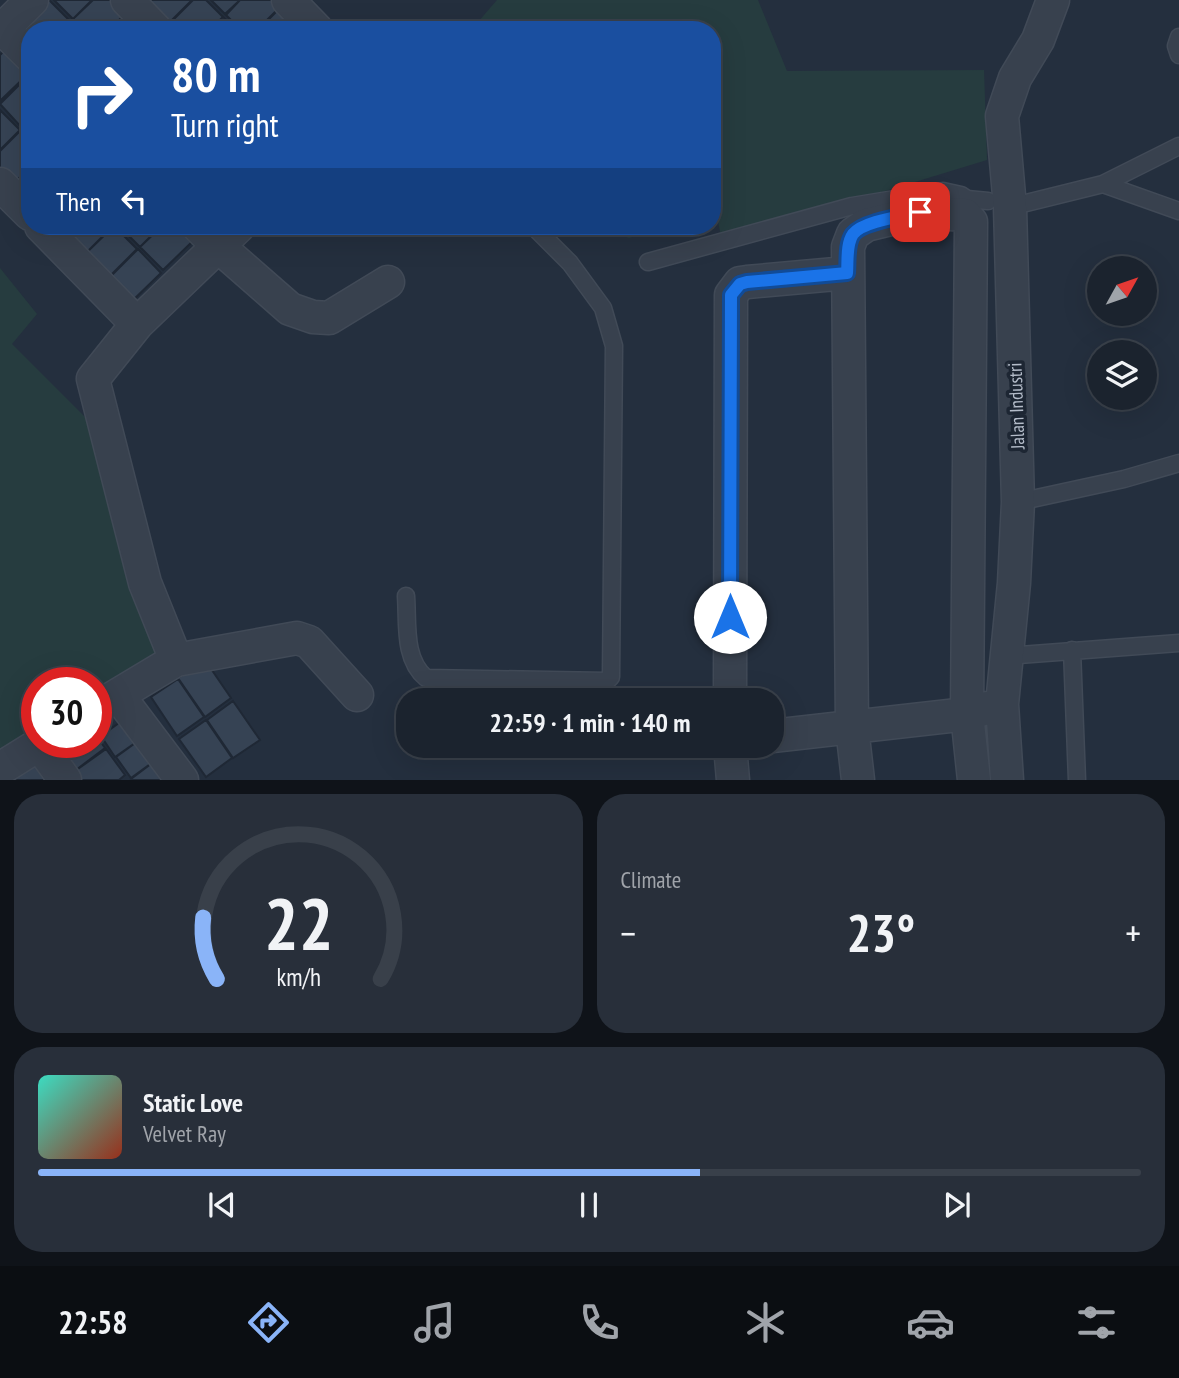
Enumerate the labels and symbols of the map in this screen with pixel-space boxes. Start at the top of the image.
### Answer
pin [890,182,950,242]
north arrow [1087,256,1157,326]
street label: Jalan Industri [1002,362,1030,451]
position arrow [693,580,767,654]
speed limit sign: 30 [21,667,112,758]

